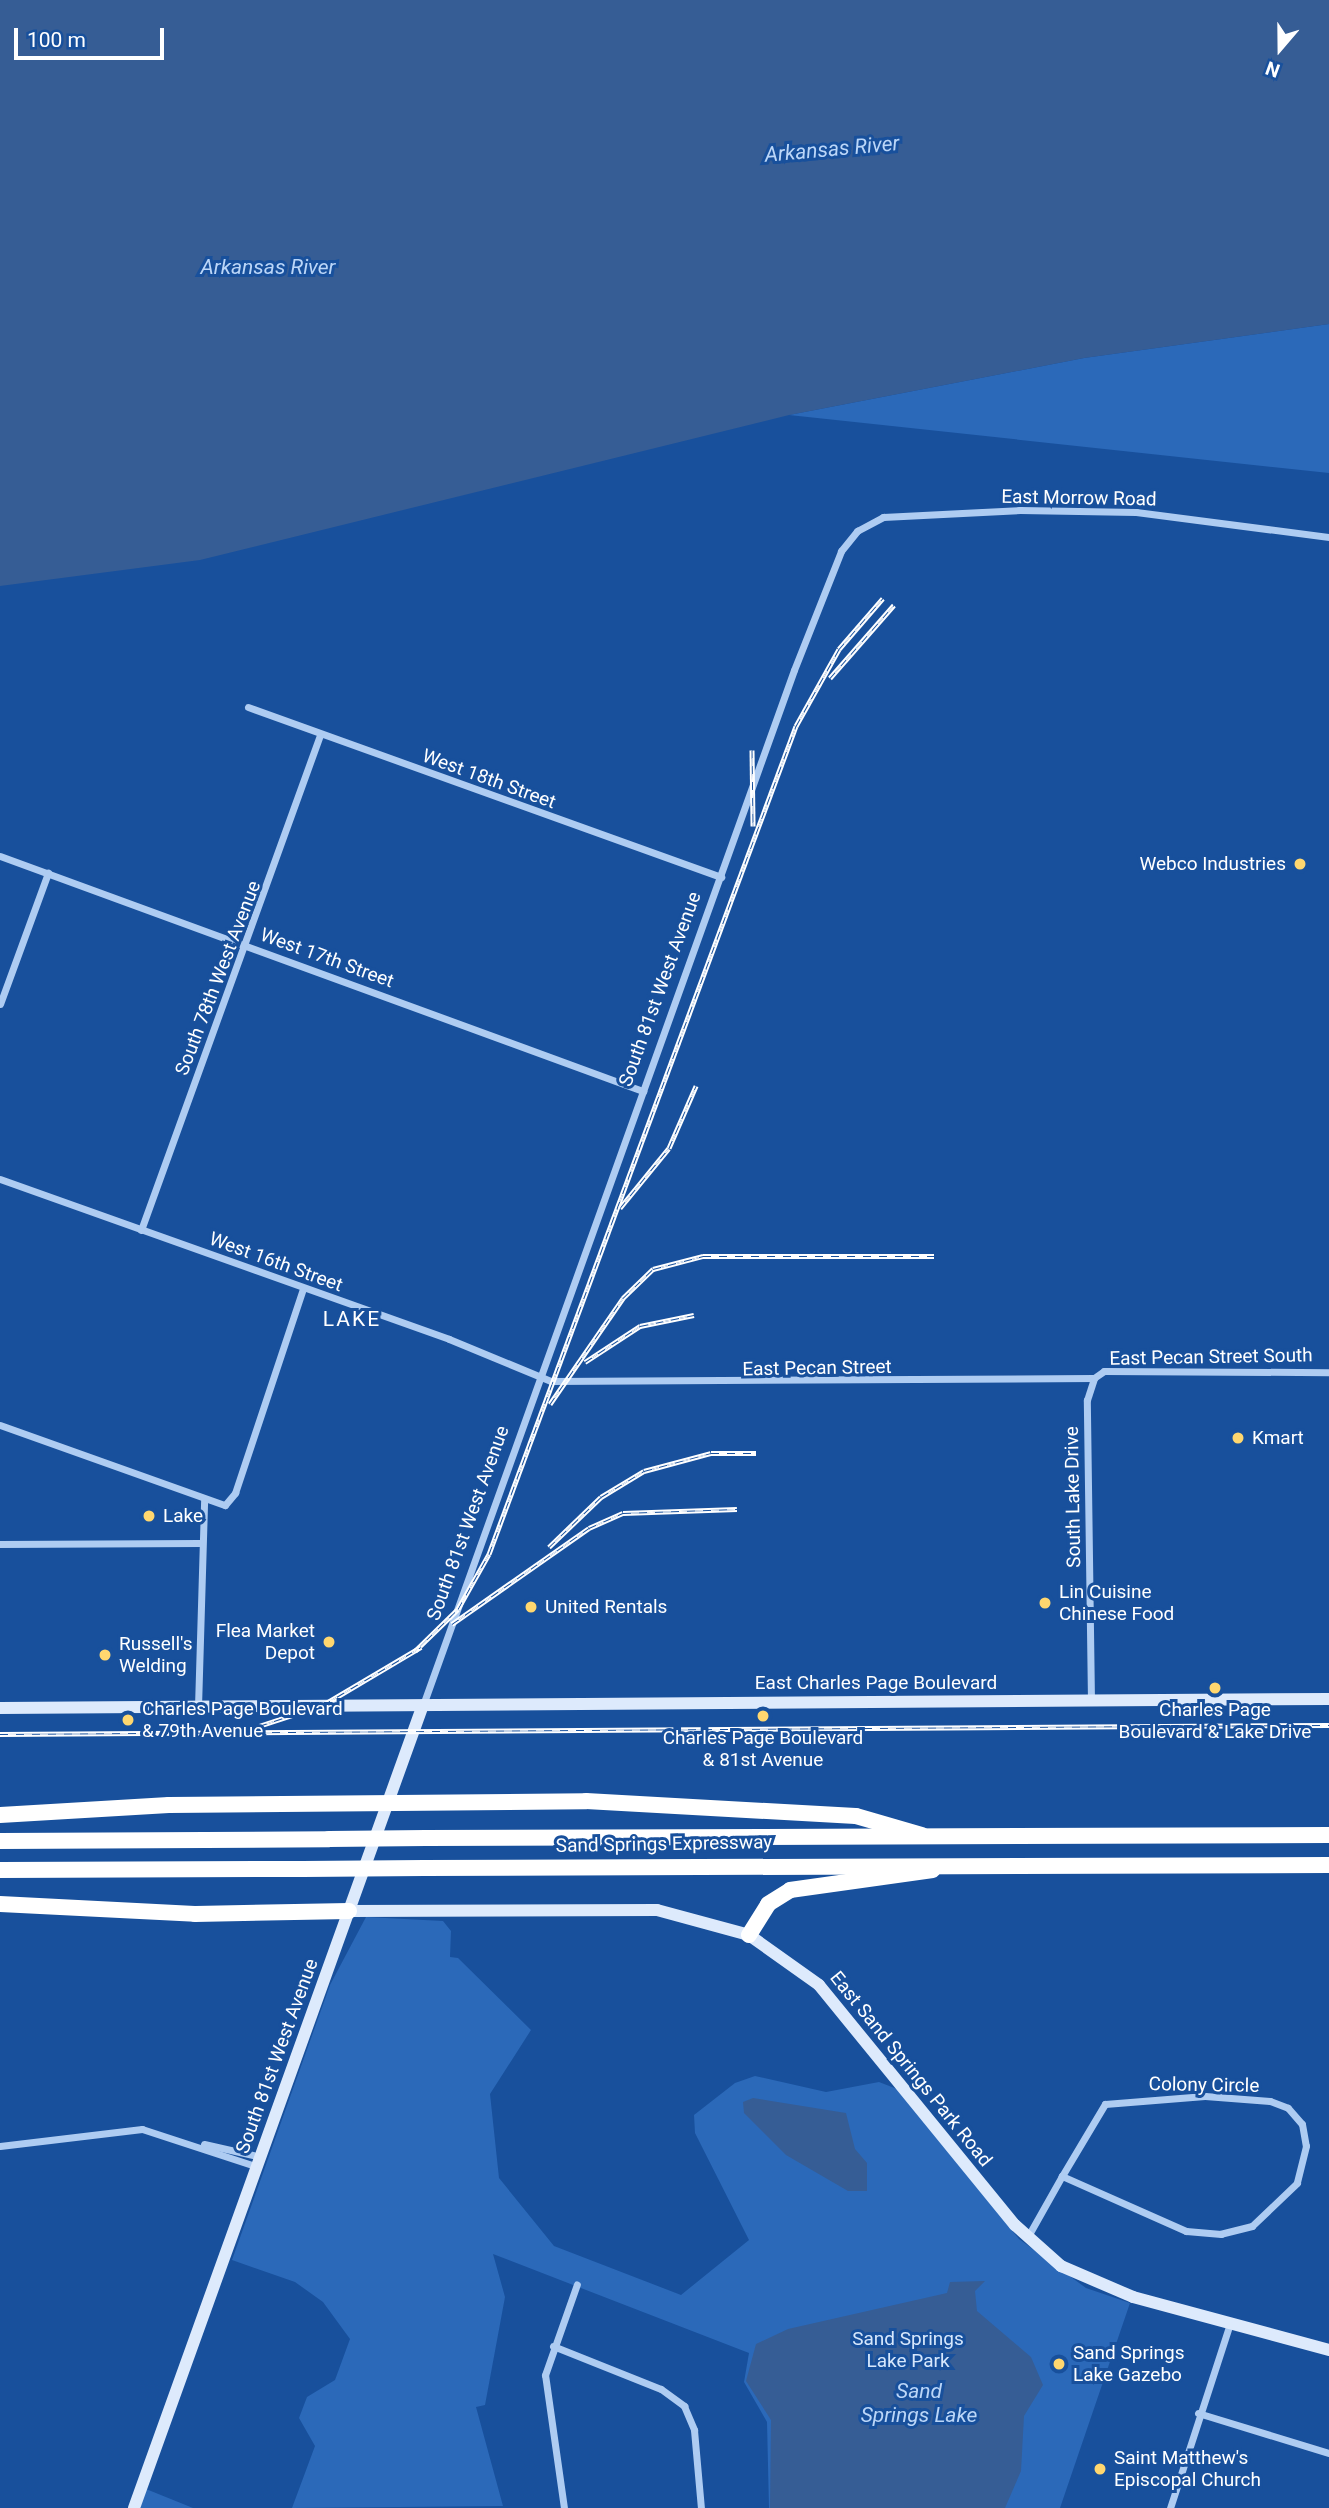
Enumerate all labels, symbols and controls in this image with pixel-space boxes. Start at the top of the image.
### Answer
scale bar [18,14,168,58]
north arrow [1245,14,1315,84]
text: 100 m [27,28,86,52]
text: N [1262,56,1283,82]
water label: Arkansas River [764,131,900,167]
water label: Arkansas River [200,254,336,280]
street label: East Morrow Road [1001,485,1157,511]
street label: West 18th Street [419,744,559,814]
place label: Webco Industries [1139,853,1286,875]
marker: Webco Industries [1292,856,1308,872]
street label: South 78th West Avenue [170,878,266,1078]
street label: South 81st West Avenue [614,889,706,1089]
street label: West 17th Street [257,923,397,993]
street label: West 16th Street [206,1227,346,1297]
district label: LAKE [323,1306,381,1332]
street label: East Pecan Street South [1109,1344,1313,1370]
street label: East Pecan Street [742,1355,892,1381]
street label: South 81st West Avenue [422,1423,514,1623]
street label: South Lake Drive [1060,1426,1086,1568]
place label: Kmart [1252,1427,1304,1449]
marker: Kmart [1230,1430,1246,1446]
place label: Lake [163,1505,203,1527]
marker: Lake [141,1508,157,1524]
place label: Lin Cuisine Chinese Food [1059,1581,1174,1625]
marker: Lin Cuisine Chinese Food [1037,1595,1053,1611]
place label: United Rentals [545,1596,667,1618]
marker: United Rentals [523,1599,539,1615]
place label: Flea Market Depot [216,1620,315,1664]
place label: Russell's Welding [119,1633,192,1677]
marker: Flea Market Depot [321,1634,337,1650]
marker: Russell's Welding [97,1647,113,1663]
street label: East Charles Page Boulevard [755,1672,997,1694]
marker: Charles Page Boulevard & Lake Drive [1207,1680,1223,1696]
place label: Charles Page Boulevard & 79th Avenue [142,1698,343,1742]
place label: Charles Page Boulevard & Lake Drive [1119,1699,1311,1743]
marker: Charles Page Boulevard & 81st Avenue [755,1708,771,1724]
marker: Charles Page Boulevard & 79th Avenue [120,1712,136,1728]
place label: Charles Page Boulevard & 81st Avenue [663,1727,863,1771]
street label: Sand Springs Expressway [556,1831,772,1857]
street label: South 81st West Avenue [231,1956,323,2156]
street label: East Sand Springs Park Road [825,1967,997,2171]
street label: Colony Circle [1148,2073,1260,2097]
park label: Sand Springs Lake Park [852,2328,964,2372]
place label: Sand Springs Lake Gazebo [1073,2342,1185,2386]
marker: Sand Springs Lake Gazebo [1051,2356,1067,2372]
water label: Sand Springs Lake [861,2378,977,2428]
place label: Saint Matthew's Episcopal Church [1114,2447,1261,2491]
marker: Saint Matthew's Episcopal Church [1092,2461,1108,2477]

